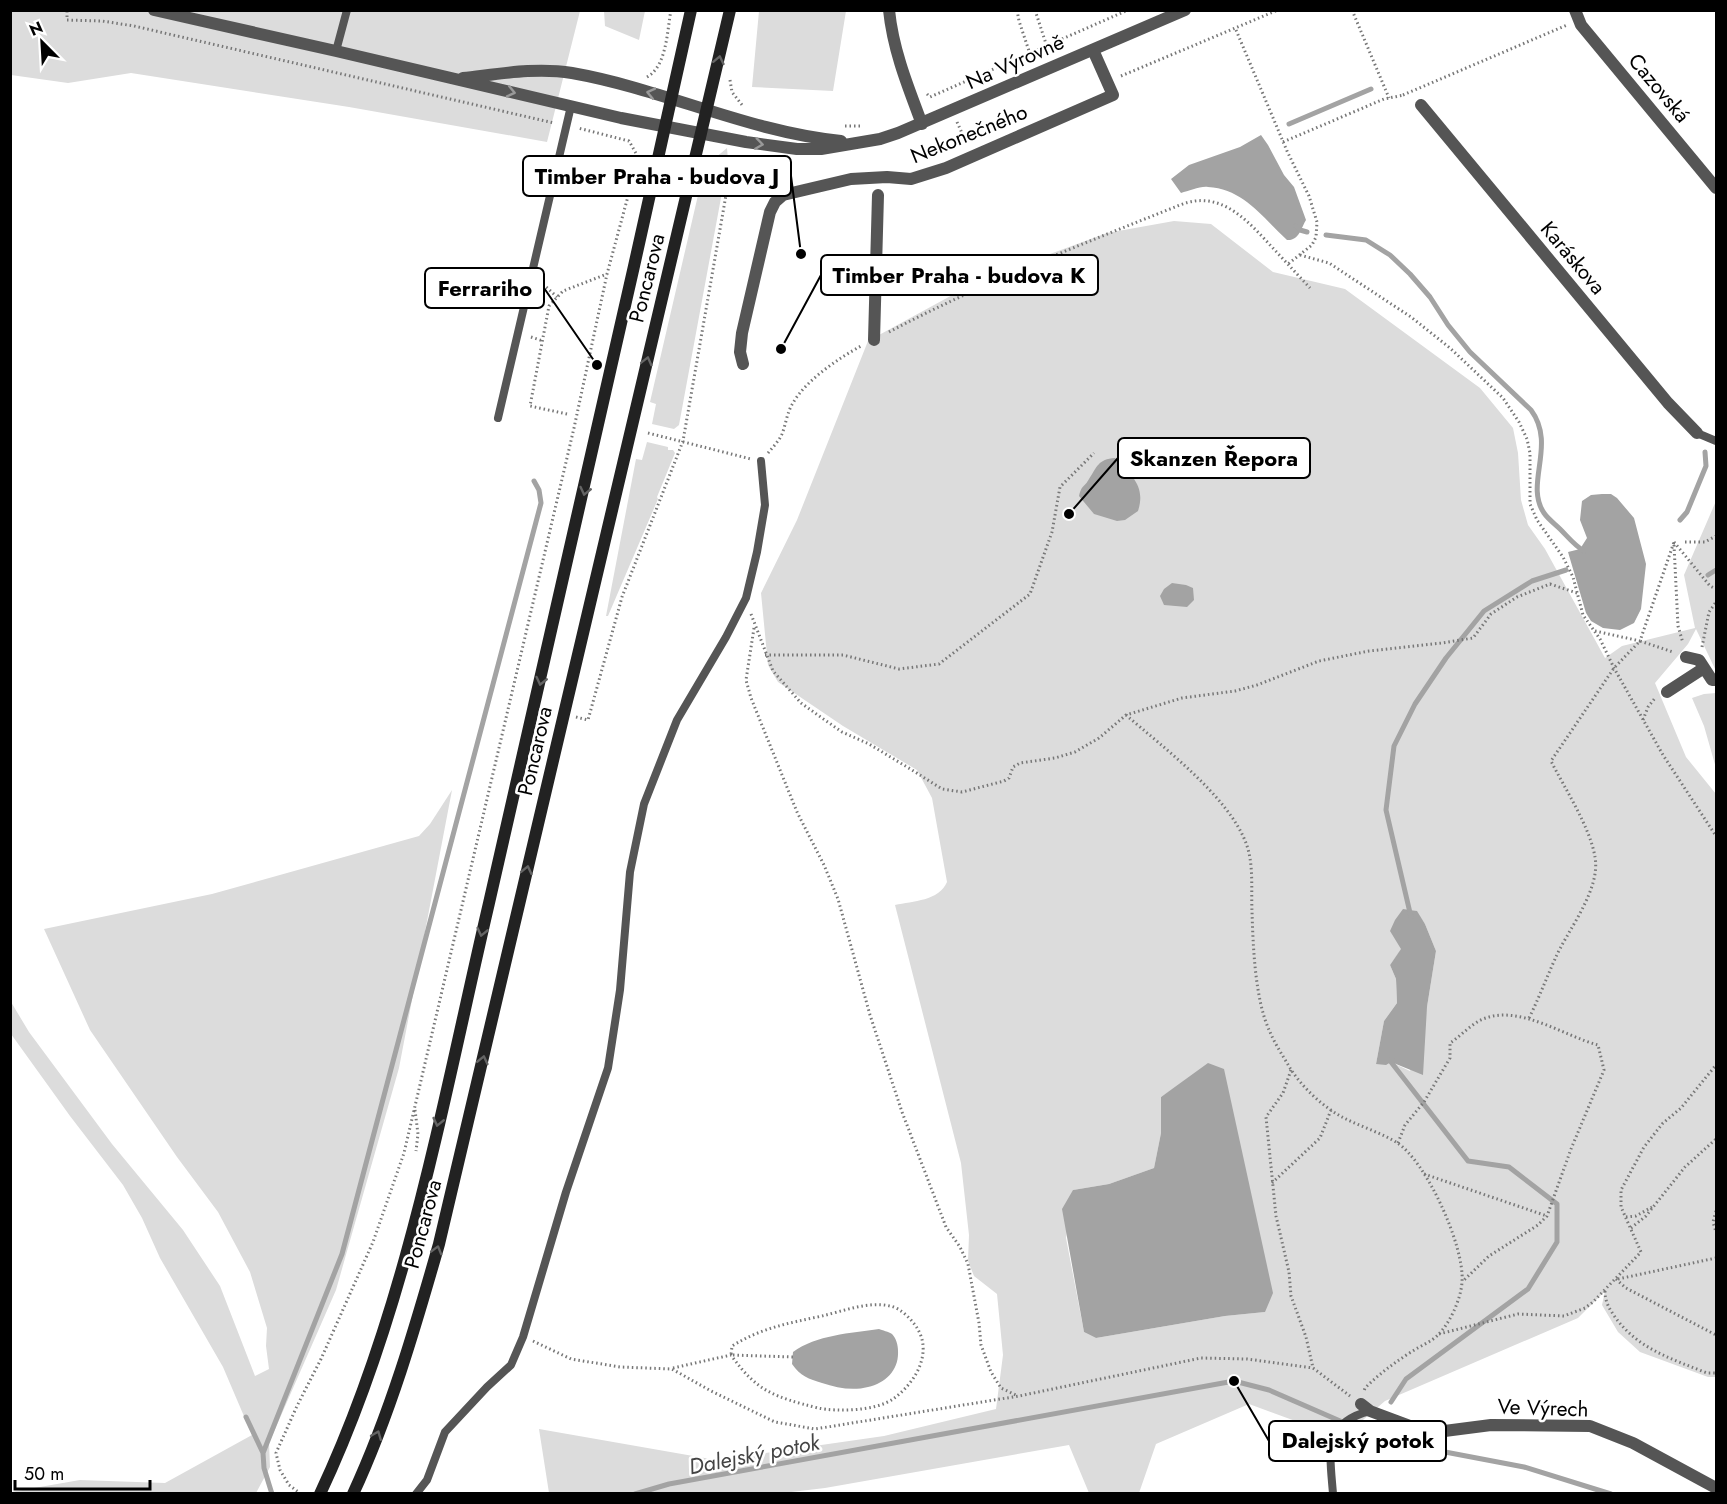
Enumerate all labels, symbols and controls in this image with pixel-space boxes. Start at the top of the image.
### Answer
north arrow [12,12,72,72]
text: N [26,16,47,42]
street label: Na Výrovně [961,27,1069,97]
street label: Cazovská [1621,47,1697,129]
one-way arrow [712,55,725,65]
one-way arrow [506,85,516,98]
one-way arrow [646,87,656,100]
street label: Nekonečného [906,97,1032,171]
one-way arrow [754,138,763,150]
callout: Timber Praha - budova J [523,156,791,196]
text: Timber Praha - budova J [535,160,779,192]
street label: Karáskova [1533,215,1613,301]
street label: Poncarova [621,230,673,326]
callout: Timber Praha - budova K [821,255,1098,295]
text: Timber Praha - budova K [833,259,1086,291]
callout: Ferrariho [425,268,544,308]
text: Ferrariho [438,272,532,304]
one-way arrow [639,356,652,366]
callout: Skanzen Řepora [1118,438,1310,478]
text: Skanzen Řepora [1130,442,1298,474]
one-way arrow [579,485,592,495]
one-way arrow [535,675,548,685]
street label: Poncarova [510,703,560,799]
one-way arrow [520,866,533,876]
one-way arrow [477,927,490,937]
one-way arrow [476,1056,489,1066]
one-way arrow [433,1117,446,1127]
street label: Poncarova [397,1176,449,1272]
one-way arrow [430,1245,442,1256]
street label: Ve Výrech [1497,1391,1589,1425]
callout: Dalejský potok [1269,1421,1446,1461]
text: Dalejský potok [1282,1424,1435,1456]
water label: Dalejský potok [686,1425,824,1482]
one-way arrow [369,1430,382,1441]
scale bar [15,1453,150,1491]
text: 50 m [24,1461,64,1487]

